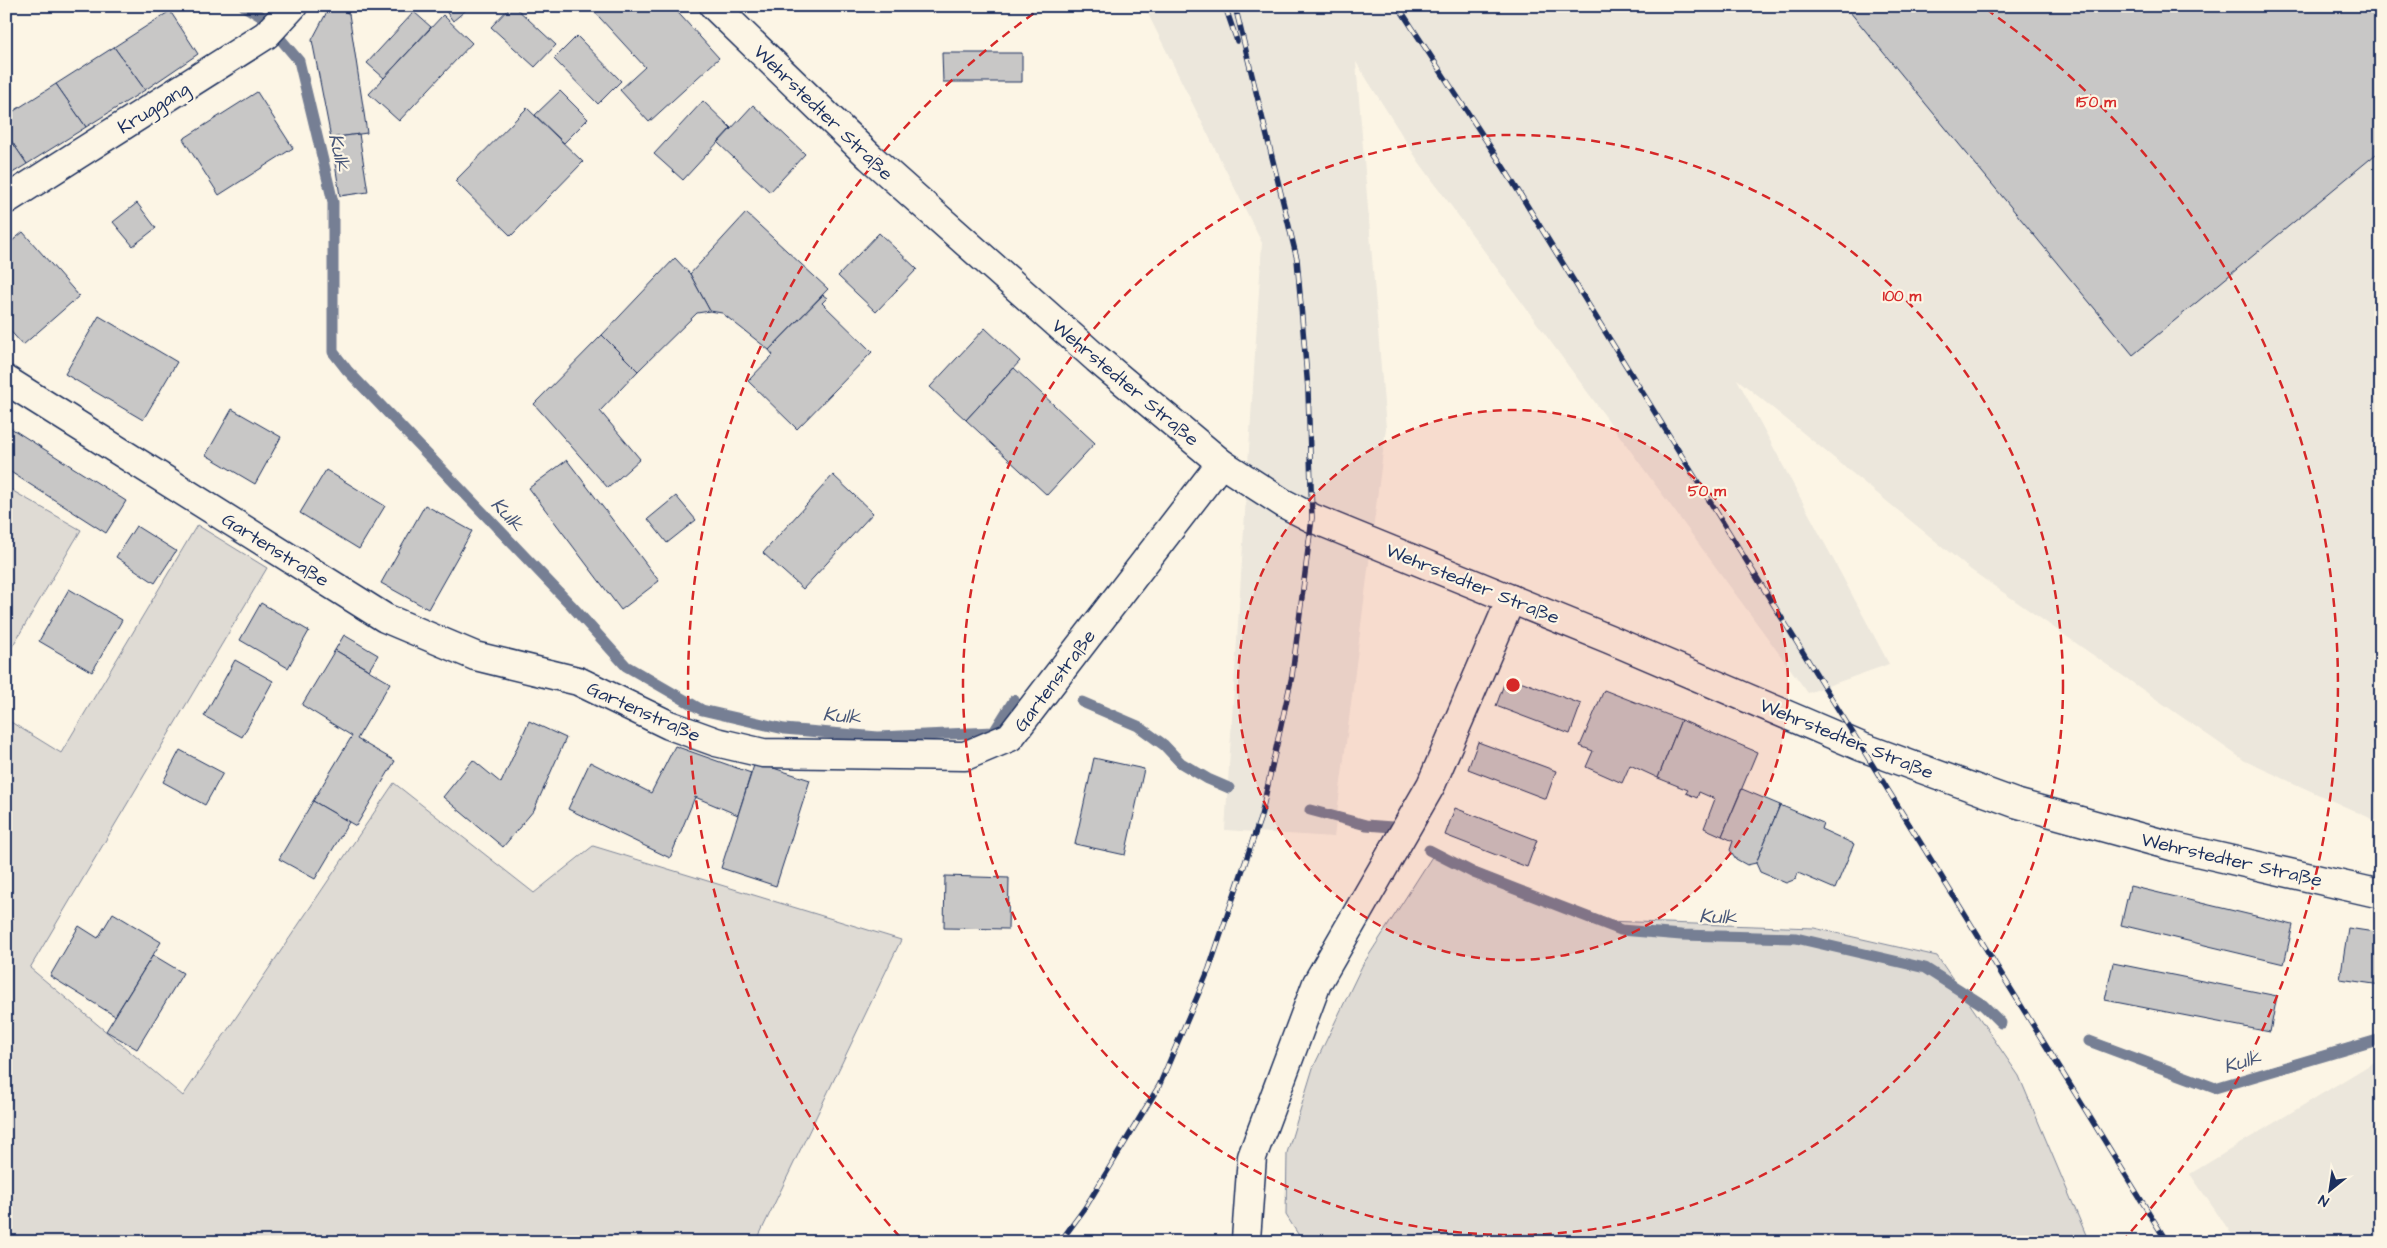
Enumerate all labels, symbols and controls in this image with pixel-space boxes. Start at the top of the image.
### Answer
street label: Wehrstedter Straße [747,39,899,187]
street label: Kruggang [113,75,196,142]
text: 150 m [2076,92,2116,113]
water label: Kulk [321,131,357,175]
text: 100 m [1883,286,1922,307]
street label: Wehrstedter Straße [1045,313,1205,453]
text: 50 m [1688,481,1726,502]
water label: Kulk [484,491,531,539]
street label: Gartenstraße [216,507,334,594]
street label: Wehrstedter Straße [1382,537,1563,632]
street label: Gartenstraße [1008,624,1103,738]
street label: Gartenstraße [582,675,705,750]
centre of rings [1504,676,1522,694]
street label: Wehrstedter Straße [1756,692,1937,787]
water label: Kulk [822,700,863,732]
street label: Wehrstedter Straße [2138,826,2325,894]
water label: Kulk [1699,902,1738,932]
water label: Kulk [2220,1043,2265,1081]
north arrow [2304,1166,2354,1216]
text: N [2315,1189,2333,1211]

